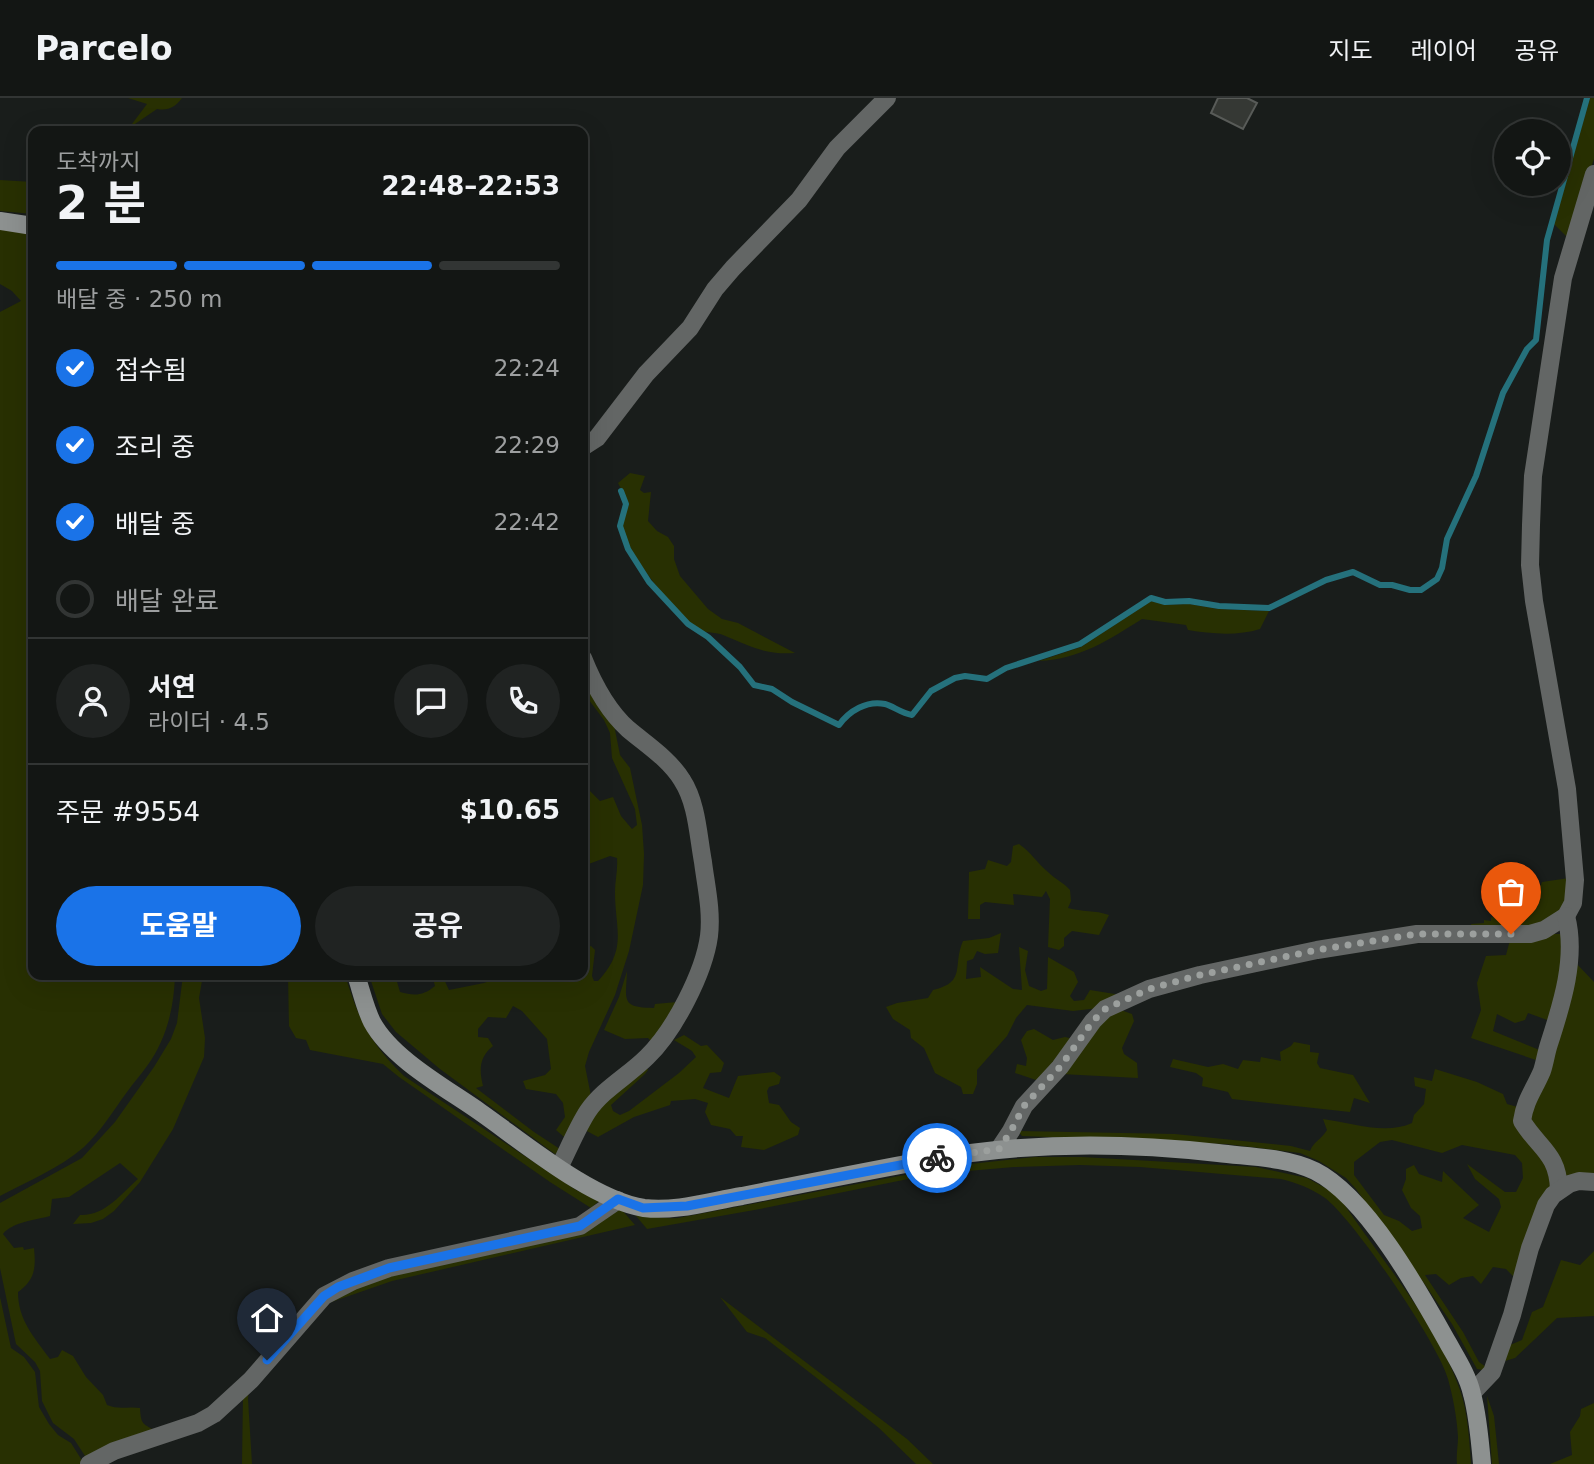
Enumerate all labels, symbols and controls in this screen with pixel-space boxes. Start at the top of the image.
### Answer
text: Parcelo [35,29,173,68]
text: 지도 [1328,37,1373,65]
text: 레이어 [1411,37,1477,65]
text: 공유 [1515,37,1559,65]
map controls [1494,119,1571,196]
button: locate [1494,119,1571,196]
text: 도착까지 [56,149,141,175]
text: 22:48–22:53 [381,171,560,201]
text: 2 분 [56,176,146,230]
text: 배달 중 · 250 m [56,286,222,312]
icon: check [56,349,94,387]
text: 접수됨 [115,355,187,385]
text: 22:24 [494,355,560,381]
icon: check [56,426,94,464]
text: 조리 중 [115,432,195,462]
text: 22:29 [494,432,560,458]
icon: check [56,503,94,541]
text: 배달 중 [115,509,195,539]
text: 22:42 [494,509,560,535]
text: 배달 완료 [115,586,219,616]
button: person [56,664,130,738]
button: chat [394,664,468,738]
button: phone [486,664,560,738]
text: 서연 [148,672,196,702]
text: 라이더 · 4.5 [148,709,270,735]
text: $10.65 [460,795,560,825]
text: 주문 #9554 [56,797,200,827]
pin [1481,862,1541,934]
icon: bag [1492,873,1530,911]
button: 도움말 [56,886,301,966]
button: 공유 [315,886,560,966]
courier [902,1123,972,1193]
icon: bike [918,1139,956,1177]
pin [237,1288,297,1360]
icon: home [248,1299,286,1337]

